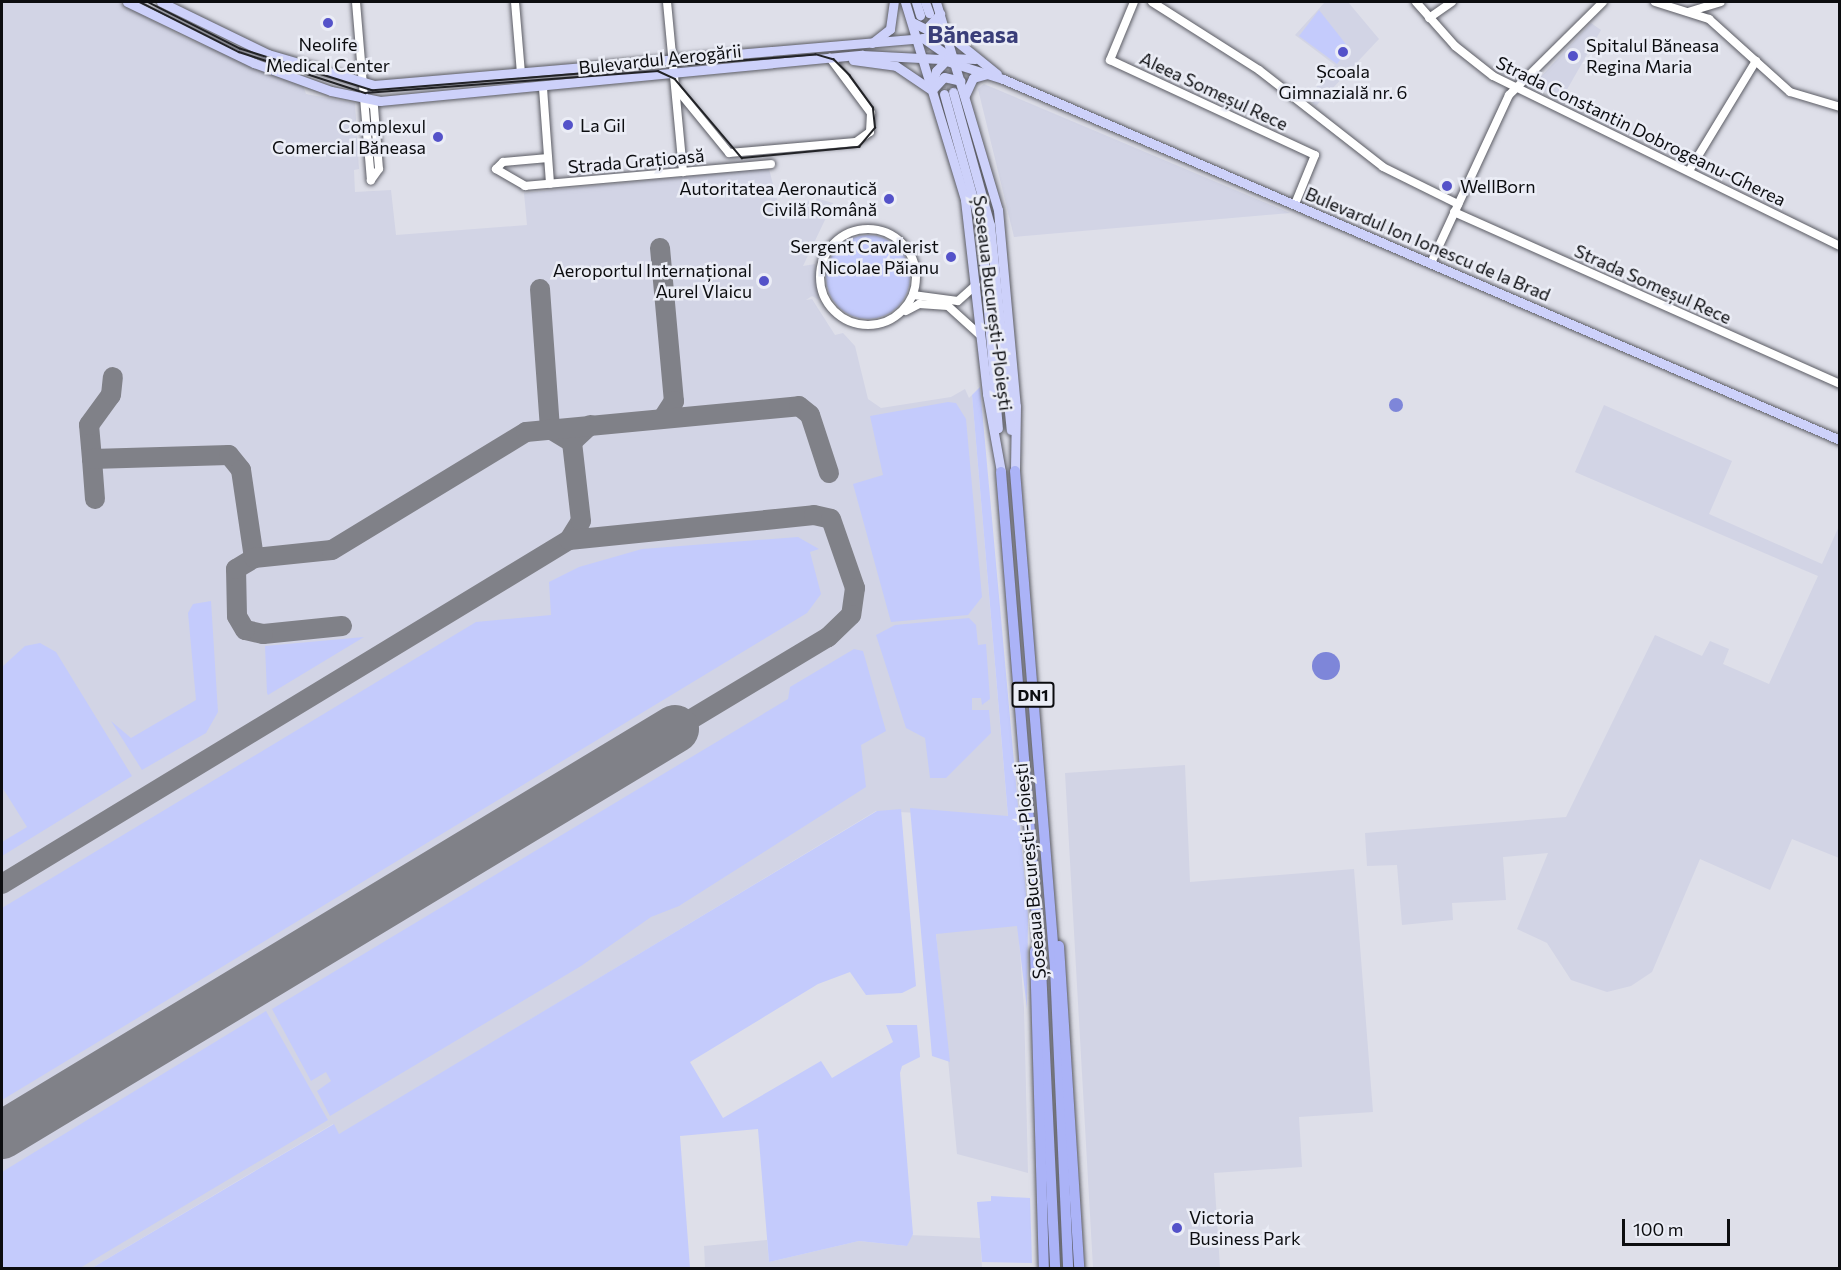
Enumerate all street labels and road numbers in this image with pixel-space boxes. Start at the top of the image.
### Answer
street label: Bulevardul Aerogării [577,40,743,78]
street label: Aleea Someșul Rece [1136,47,1292,135]
street label: Strada Constantin Dobrogeanu-Gherea [1493,51,1789,211]
street label: Strada Grațioasă [567,144,705,178]
street label: Bulevardul Ion Ionescu de la Brad [1302,182,1554,306]
street label: Șoseaua București-Ploiești [969,194,1017,412]
street label: Strada Someșul Rece [1571,240,1735,328]
road number: DN1 [1010,682,1056,708]
street label: Șoseaua București-Ploiești [1010,762,1050,980]

